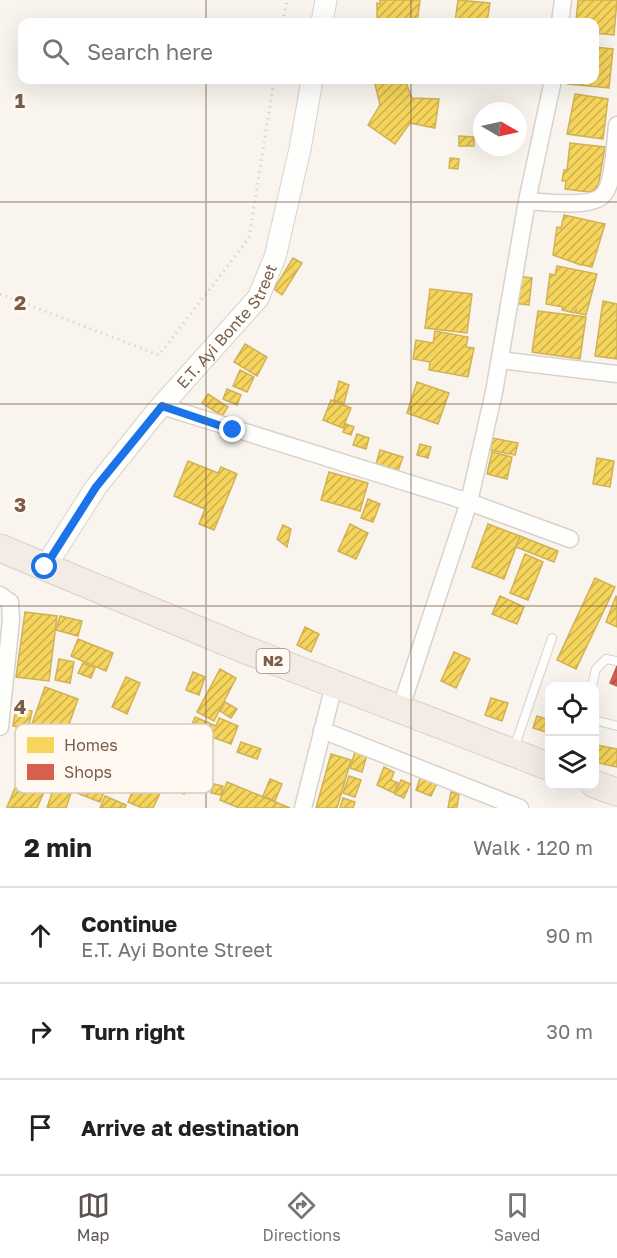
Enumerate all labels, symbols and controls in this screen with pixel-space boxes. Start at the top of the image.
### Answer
search box [18,18,599,84]
icon: search [39,35,72,68]
text: Search here [87,38,213,65]
text: 1 [15,88,25,112]
north arrow [473,102,527,156]
street label: E.T. Ayi Bonte Street [172,261,281,392]
text: 2 [14,290,26,314]
route end [219,416,245,442]
text: 3 [14,492,26,516]
route start [31,553,57,579]
road number: N2 [256,649,290,673]
map controls [545,682,599,790]
button: locate [545,682,599,736]
text: 4 [14,694,26,718]
legend [15,724,213,793]
text: Homes [64,735,118,755]
button: layers [545,736,599,790]
text: Shops [64,762,112,782]
text: 2 min [24,832,92,863]
text: Walk · 120 m [473,835,593,859]
text: Continue [81,910,177,937]
icon: ahead [24,919,57,952]
text: 90 m [546,923,593,947]
text: E.T. Ayi Bonte Street [81,937,273,961]
icon: right [24,1015,57,1048]
text: Turn right [81,1018,185,1045]
text: 30 m [546,1019,593,1043]
icon: arrive [24,1111,57,1144]
text: Arrive at destination [81,1114,299,1141]
tab: Map [77,1189,110,1245]
tab: Directions [263,1189,341,1245]
tab: Saved [494,1189,540,1245]

